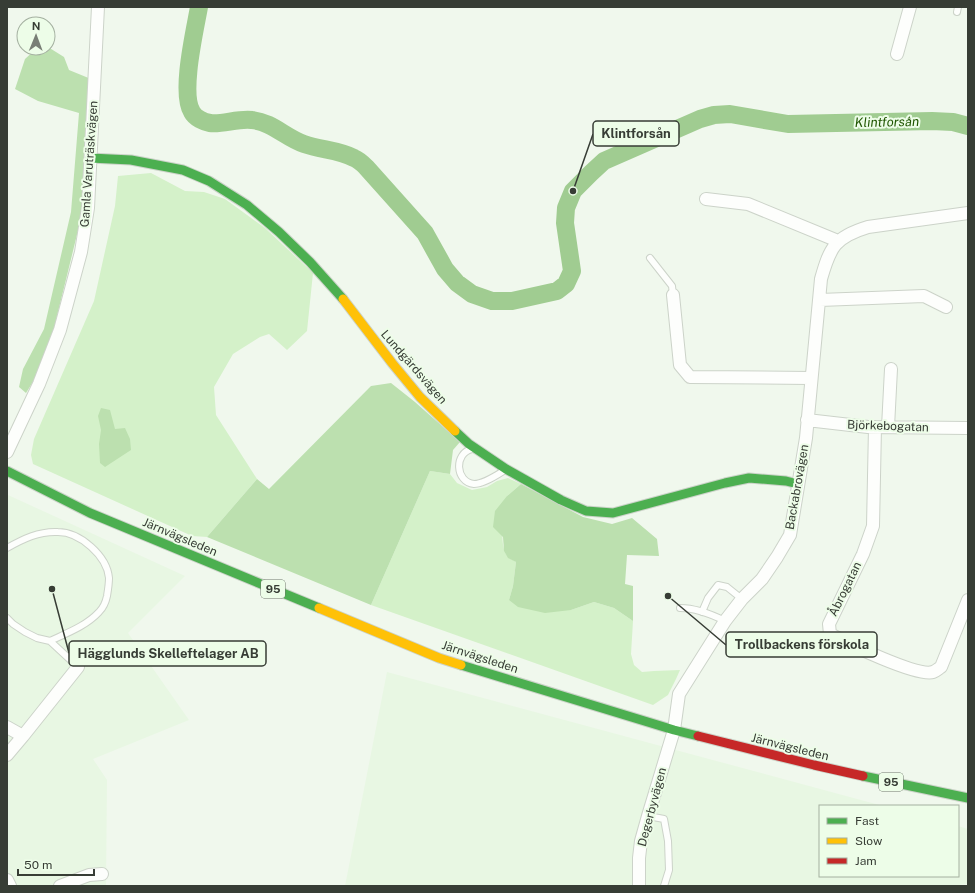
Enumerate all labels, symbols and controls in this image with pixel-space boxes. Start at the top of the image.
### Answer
north arrow [16,16,56,56]
text: N [32,20,41,32]
street label: Gamla Varuträskvägen [78,100,100,228]
water label: Klintforsån [855,114,919,130]
callout: Klintforsån [593,121,679,146]
text: Klintforsån [601,126,671,141]
street label: Lundgärdsvägen [378,327,450,407]
street label: Björkebogatan [847,418,929,434]
street label: Backabrovägen [783,443,811,531]
street label: Järnvägsleden [141,515,219,559]
street label: Åbrogatan [826,559,864,619]
road number: 95 [261,580,285,598]
callout: Trollbackens förskola [726,632,877,657]
text: Trollbackens förskola [735,637,869,652]
street label: Järnvägsleden [440,638,520,676]
callout: Hägglunds Skelleftelager AB [69,641,266,666]
text: Hägglunds Skelleftelager AB [77,646,259,661]
street label: Järnvägsleden [750,731,830,763]
street label: Degerbyvägen [635,766,669,848]
road number: 95 [879,773,903,791]
legend [819,805,959,877]
text: Fast [855,814,880,828]
text: Slow [855,834,883,848]
scale bar [18,851,94,877]
text: Jam [855,854,877,868]
text: 50 m [24,858,52,872]

